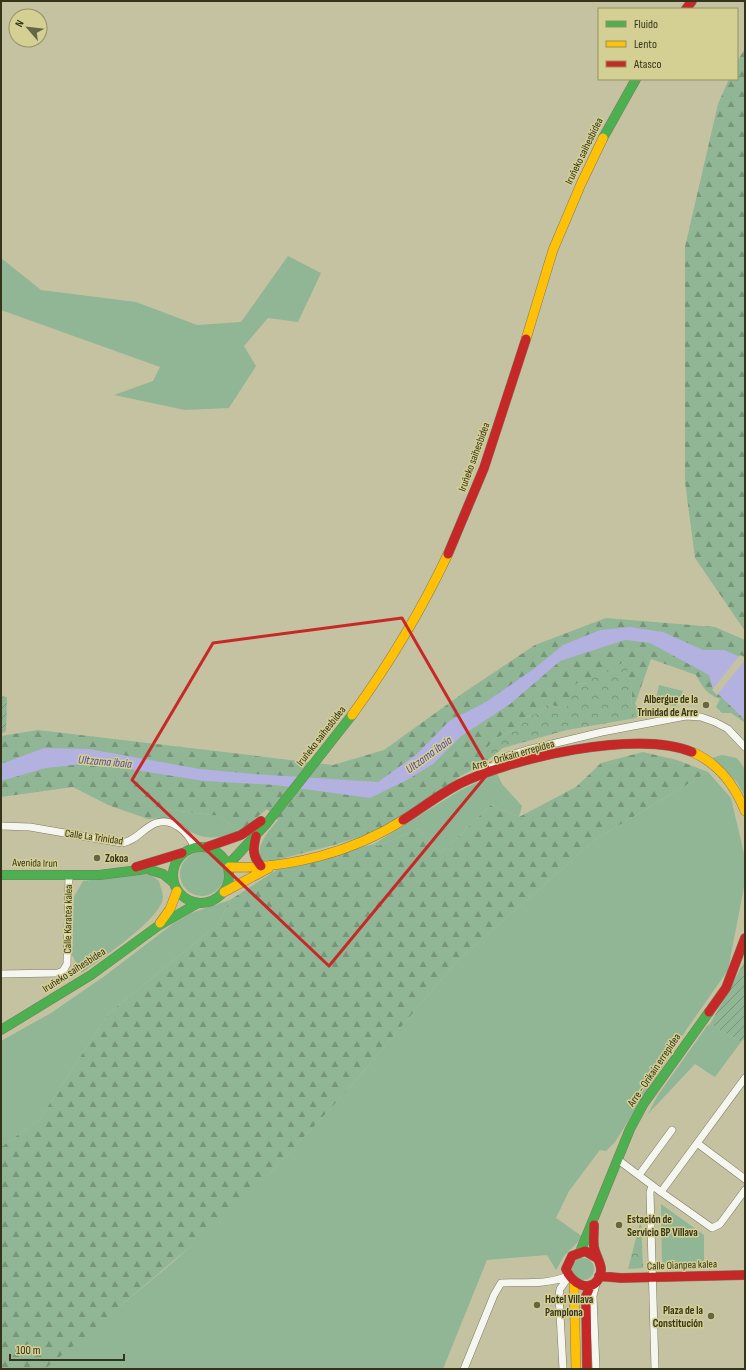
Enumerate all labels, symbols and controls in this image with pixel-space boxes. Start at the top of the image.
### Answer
north arrow [8,8,48,48]
legend [598,8,738,80]
text: Fluido [634,17,658,32]
text: N [12,18,27,29]
text: Lento [634,37,657,52]
text: Atasco [633,57,661,72]
street label: Iruñeko saihesbidea [562,116,606,186]
street label: Iruñeko saihesbidea [455,421,493,493]
place label: Albergue de la Trinidad de Arre [637,693,698,719]
marker: Albergue de la Trinidad de Arre [701,700,711,710]
street label: Iruñeko saihesbidea [294,703,348,769]
water label: Ultzama ibaia [403,733,455,777]
street label: Arre - Orikain errepidea [469,737,556,773]
water label: Ultzama ibaia [78,752,133,772]
street label: Calle La Trinidad [64,826,124,848]
place label: Zokoa [105,852,129,865]
marker: Zokoa [92,853,102,863]
street label: Avenida Irun [11,856,58,870]
street label: Calle Karatea kalea [61,884,75,954]
street label: Iruñeko saihesbidea [40,945,108,995]
street label: Arre - Orikain errepidea [624,1031,683,1110]
place label: Estación de Servicio BP Villava [627,1213,698,1239]
marker: Estación de Servicio BP Villava [614,1220,624,1230]
street label: Calle Oianpea kalea [647,1257,717,1273]
place label: Hotel Villava Pamplona [545,1293,594,1319]
marker: Hotel Villava Pamplona [532,1300,542,1310]
place label: Plaza de la Constitución [653,1304,703,1330]
marker: Plaza de la Constitución [706,1311,716,1321]
scale bar [10,1336,124,1362]
text: 100 m [16,1343,41,1358]

